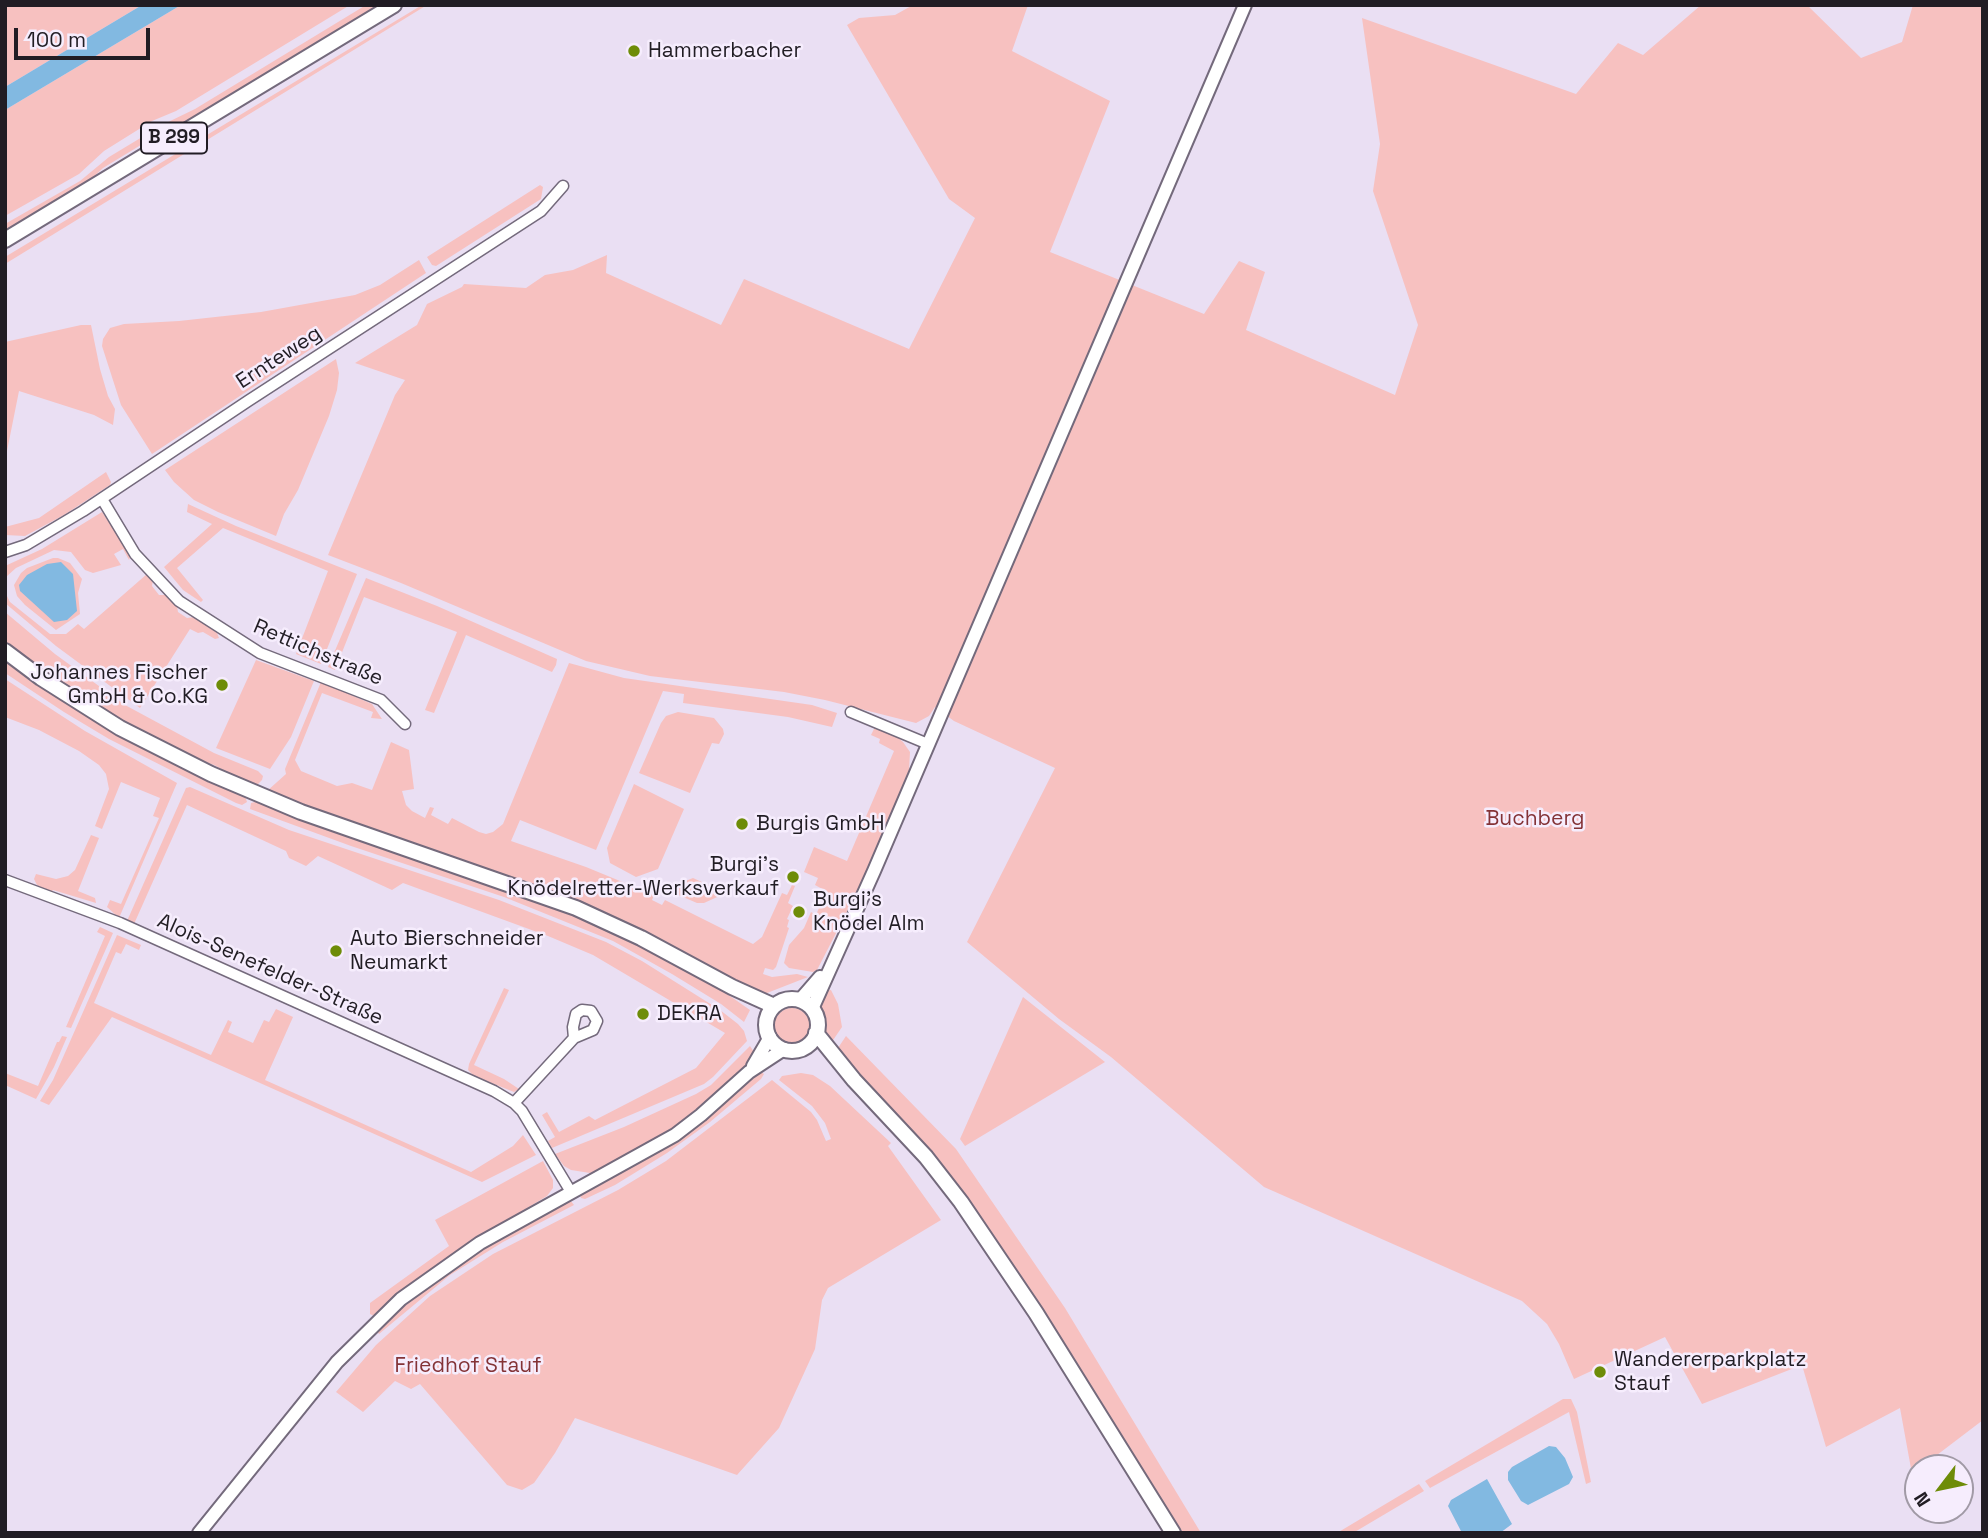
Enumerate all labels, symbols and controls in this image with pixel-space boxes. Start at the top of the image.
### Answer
scale bar [18,14,154,58]
text: 100 m [27,26,86,53]
place label: Hammerbacher [648,38,801,64]
marker: Hammerbacher [626,43,642,59]
road number: B 299 [141,122,207,154]
street label: Ernteweg [232,321,326,395]
street label: Rettichstraße [249,614,387,692]
place label: Johannes Fischer GmbH & Co.KG [30,660,208,710]
marker: Johannes Fischer GmbH & Co.KG [214,677,230,693]
park label: Buchberg [1485,806,1585,832]
place label: Burgis GmbH [756,811,885,837]
marker: Burgis GmbH [734,816,750,832]
place label: Burgi's Knödelretter-Werksverkauf [507,852,779,902]
marker: Burgi's Knödelretter-Werksverkauf [785,869,801,885]
place label: Burgi's Knödel Alm [813,887,925,937]
marker: Burgi's Knödel Alm [791,904,807,920]
street label: Alois-Senefelder-Straße [153,909,387,1031]
place label: Auto Bierschneider Neumarkt [350,926,544,976]
marker: Auto Bierschneider Neumarkt [328,943,344,959]
place label: DEKRA [657,1001,722,1027]
marker: DEKRA [635,1006,651,1022]
place label: Wandererparkplatz Stauf [1614,1347,1806,1397]
park label: Friedhof Stauf [395,1353,541,1379]
marker: Wandererparkplatz Stauf [1592,1364,1608,1380]
north arrow [1904,1454,1974,1524]
text: N [1908,1487,1936,1511]

